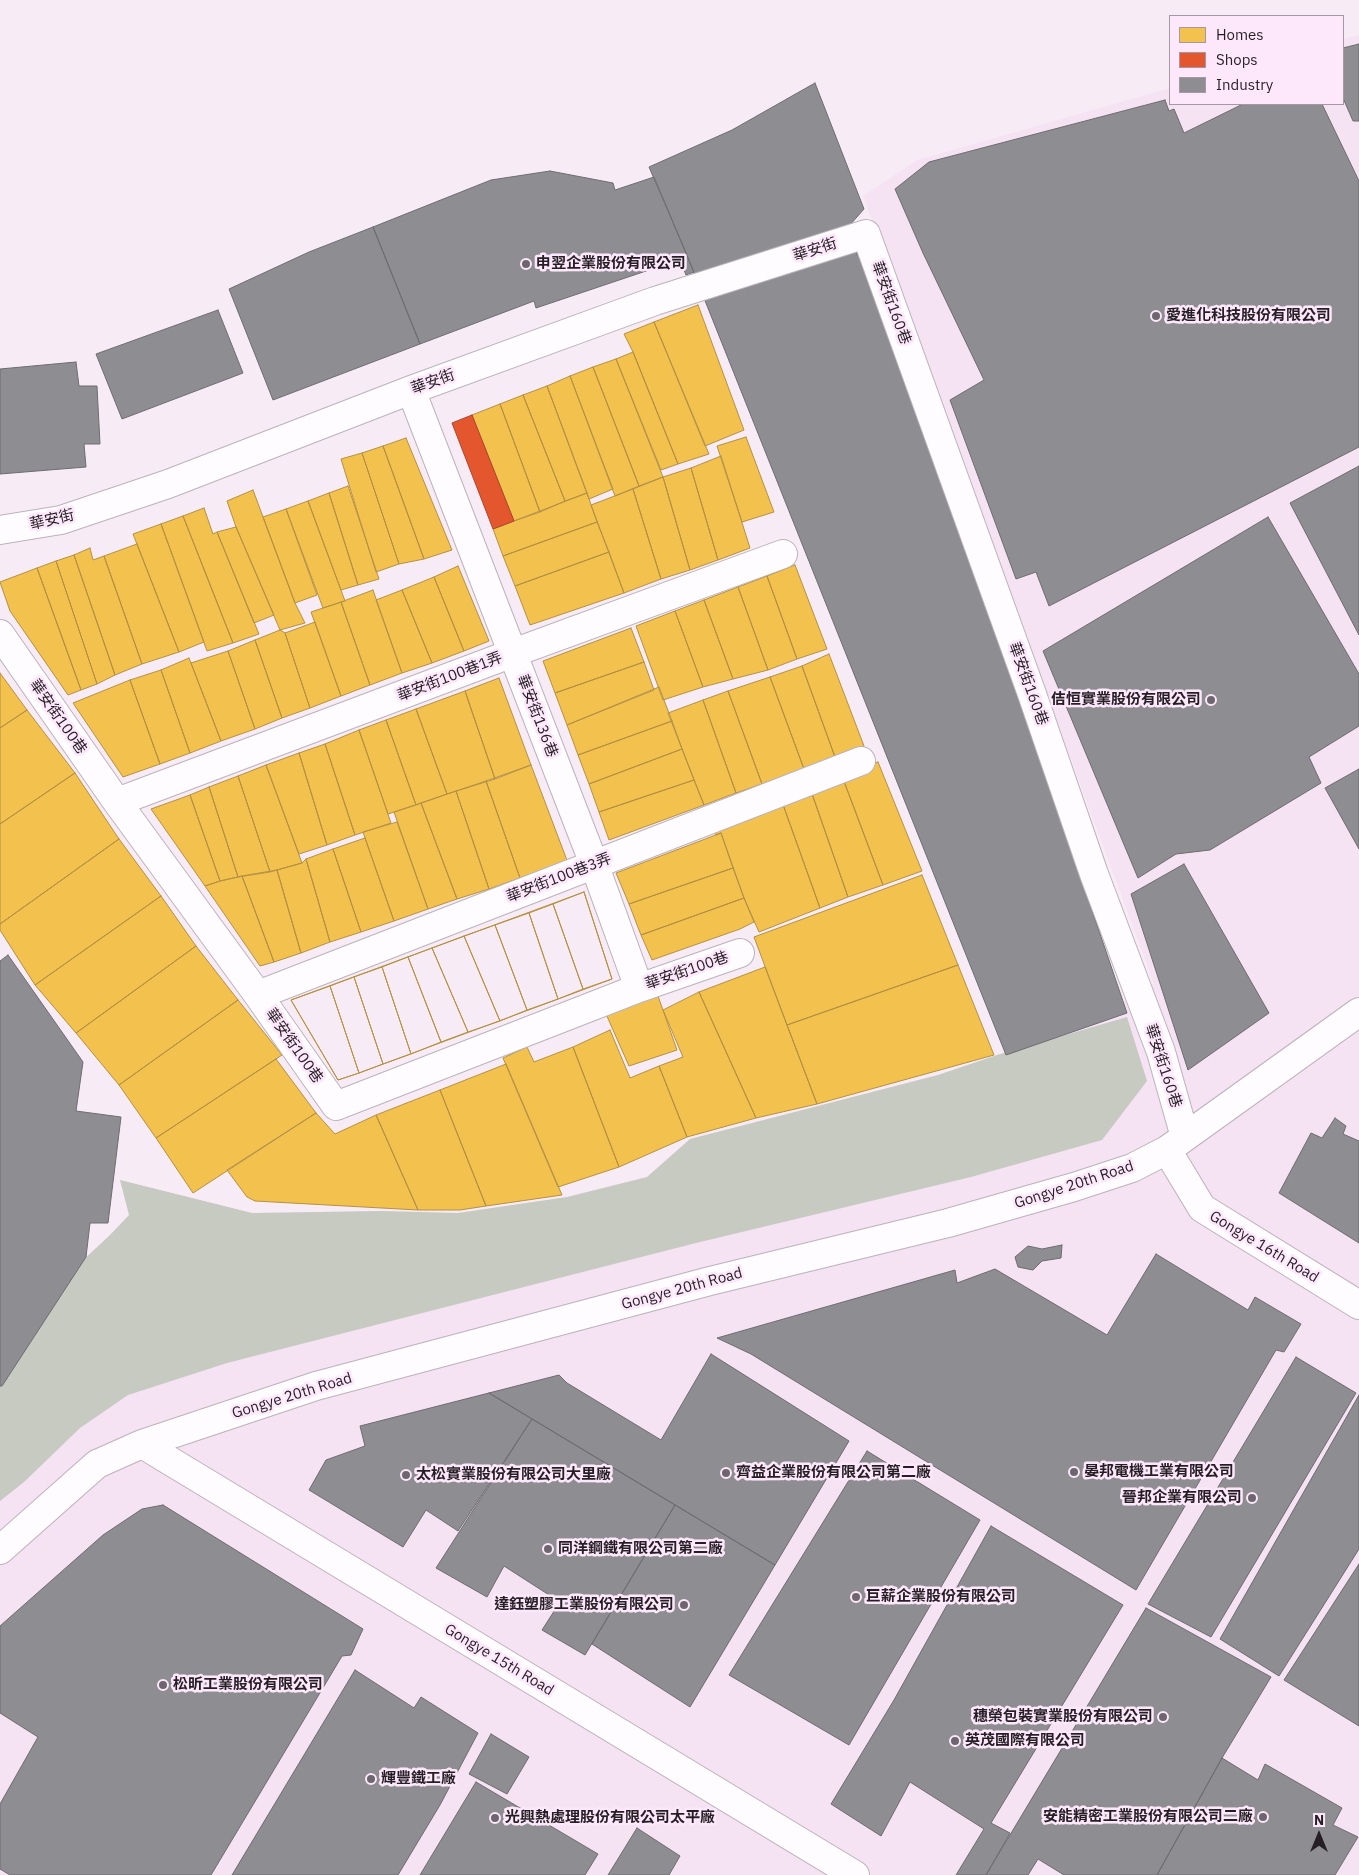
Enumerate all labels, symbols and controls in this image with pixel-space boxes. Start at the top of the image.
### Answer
legend [1169,15,1344,105]
text: Homes [1216,25,1264,44]
text: Shops [1216,50,1258,69]
text: Industry [1216,75,1273,94]
street label: 華安街 [791,234,839,266]
place label: 申翌企業股份有限公司 [536,255,686,273]
marker: 申翌企業股份有限公司 [520,258,532,270]
street label: 華安街160巷 [868,259,914,347]
place label: 愛進化科技股份有限公司 [1166,307,1331,325]
marker: 愛進化科技股份有限公司 [1150,310,1162,322]
street label: 華安街 [409,366,457,398]
street label: 華安街 [28,506,76,534]
street label: 華安街160巷 [1005,640,1051,728]
street label: 華安街100巷1弄 [395,649,505,705]
street label: 華安街136巷 [513,672,561,760]
street label: 華安街100巷 [26,676,90,758]
place label: 佶恒實業股份有限公司 [1051,691,1201,709]
marker: 佶恒實業股份有限公司 [1205,694,1217,706]
street label: 華安街100巷3弄 [504,850,614,906]
street label: 華安街100巷 [643,948,731,994]
street label: 華安街100巷 [262,1005,326,1087]
street label: 華安街160巷 [1141,1022,1185,1110]
street label: Gongye 20th Road [1012,1157,1136,1213]
street label: Gongye 16th Road [1206,1207,1322,1287]
street label: Gongye 20th Road [620,1264,744,1314]
street label: Gongye 20th Road [230,1369,354,1423]
place label: 晏邦電機工業有限公司 [1084,1463,1234,1481]
place label: 齊益企業股份有限公司第二廠 [736,1464,931,1482]
place label: 太松實業股份有限公司大里廠 [416,1466,611,1484]
marker: 晏邦電機工業有限公司 [1068,1466,1080,1478]
marker: 齊益企業股份有限公司第二廠 [720,1467,732,1479]
marker: 太松實業股份有限公司大里廠 [400,1469,412,1481]
place label: 晉邦企業有限公司 [1122,1489,1242,1507]
marker: 晉邦企業有限公司 [1246,1492,1258,1504]
place label: 同洋鋼鐵有限公司第二廠 [558,1540,723,1558]
marker: 同洋鋼鐵有限公司第二廠 [542,1543,554,1555]
place label: 巨薪企業股份有限公司 [866,1588,1016,1606]
marker: 巨薪企業股份有限公司 [850,1591,862,1603]
place label: 達鈺塑膠工業股份有限公司 [494,1596,674,1614]
marker: 達鈺塑膠工業股份有限公司 [678,1599,690,1611]
street label: Gongye 15th Road [441,1620,557,1700]
place label: 松昕工業股份有限公司 [173,1676,323,1694]
marker: 松昕工業股份有限公司 [157,1679,169,1691]
place label: 穗榮包裝實業股份有限公司 [973,1708,1153,1726]
marker: 穗榮包裝實業股份有限公司 [1157,1711,1169,1723]
place label: 英茂國際有限公司 [965,1732,1085,1750]
marker: 英茂國際有限公司 [949,1735,961,1747]
place label: 輝豐鐵工廠 [381,1770,456,1788]
marker: 輝豐鐵工廠 [365,1773,377,1785]
place label: 安能精密工業股份有限公司二廠 [1043,1808,1253,1826]
place label: 光興熱處理股份有限公司太平廠 [505,1809,715,1827]
north arrow [1294,1810,1344,1860]
marker: 安能精密工業股份有限公司二廠 [1257,1811,1269,1823]
text: N [1314,1811,1324,1829]
marker: 光興熱處理股份有限公司太平廠 [489,1812,501,1824]

